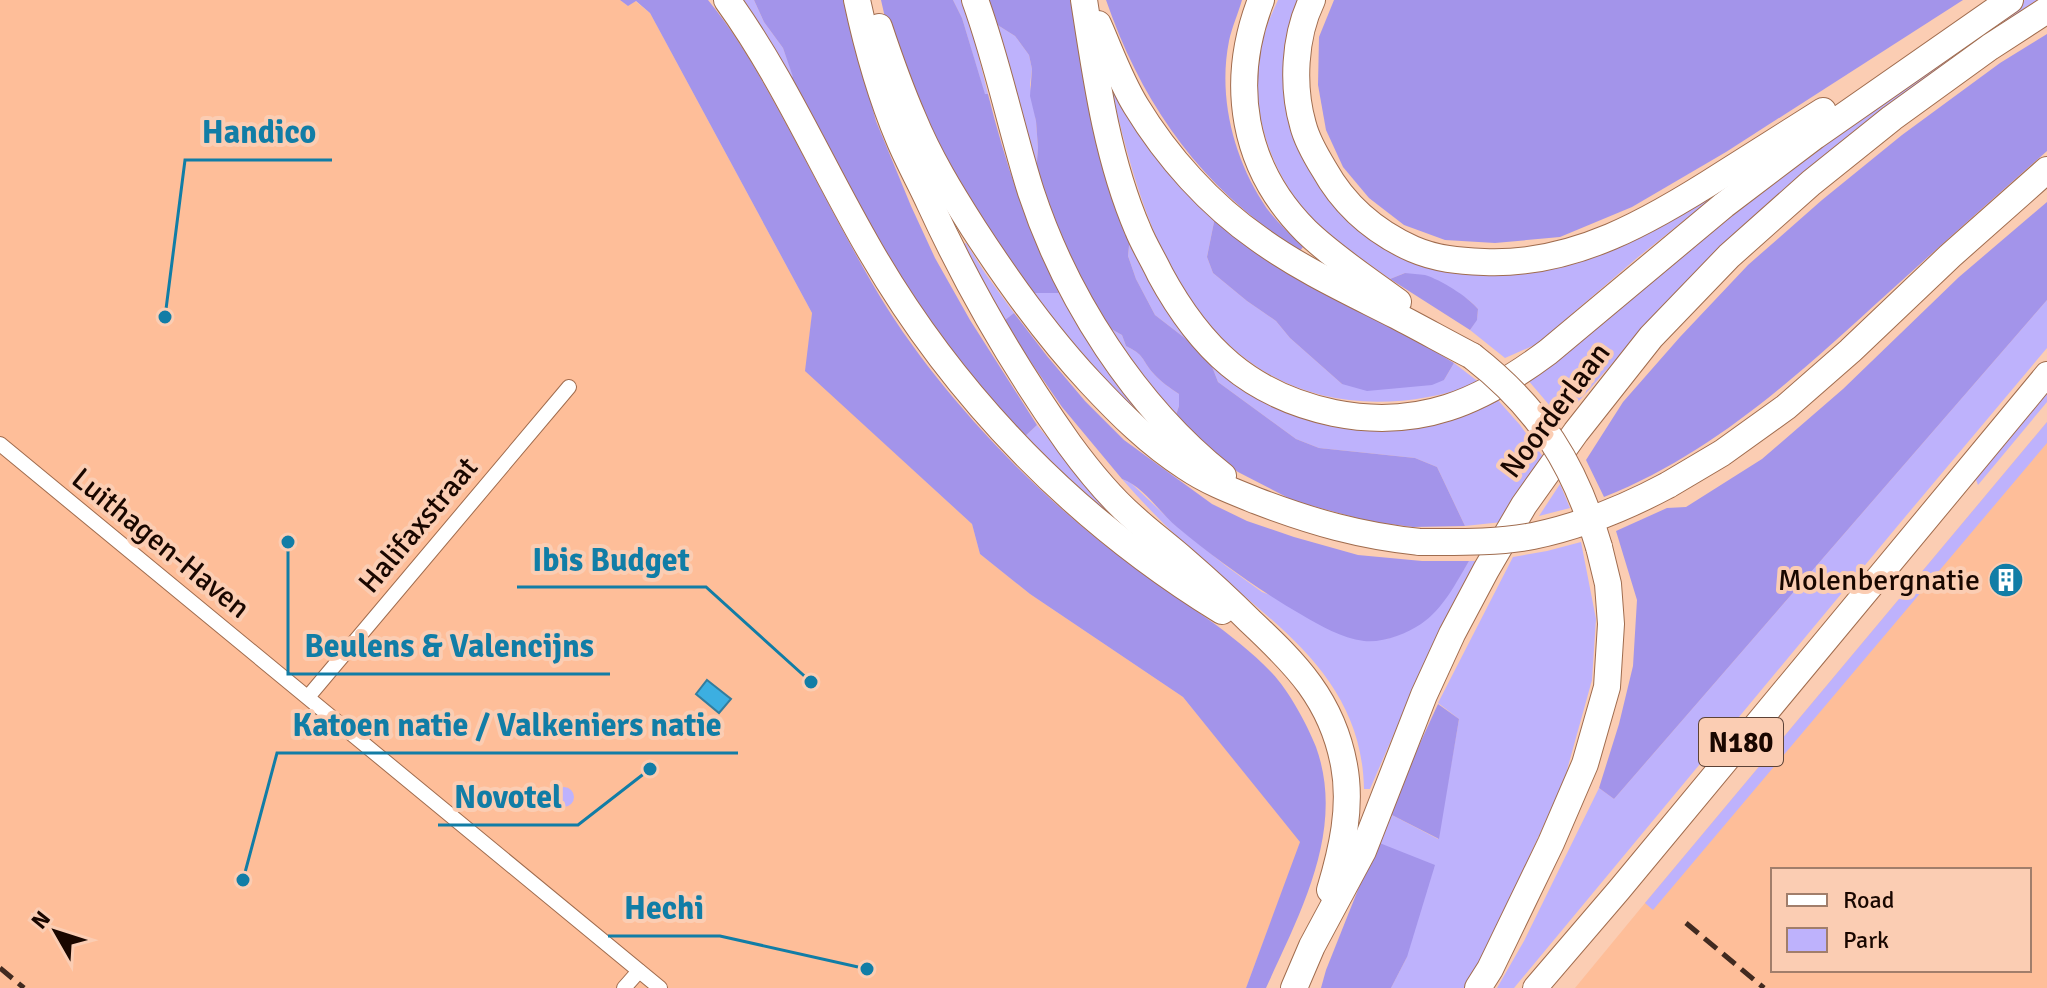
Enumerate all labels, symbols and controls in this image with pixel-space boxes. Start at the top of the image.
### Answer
callout: Handico [185,104,332,160]
text: Handico [202,113,316,152]
street label: Noorderlaan [1492,335,1618,485]
street label: Halifaxstraat [351,450,486,601]
street label: Luithagen-Haven [64,460,257,627]
callout: Ibis Budget [517,531,706,587]
text: Ibis Budget [532,541,690,580]
building icon: Molenbergnatie [1987,561,2025,599]
place label: Molenbergnatie [1778,562,1980,599]
callout: Beulens & Valencijns [288,618,610,674]
text: Beulens & Valencijns [304,627,594,666]
callout: Katoen natie / Valkeniers natie [277,697,738,753]
text: Katoen natie / Valkeniers natie [292,706,722,745]
road number: N180 [1699,718,1783,766]
callout: Novotel [438,769,578,825]
text: Novotel [454,778,562,817]
legend [1771,868,2031,972]
callout: Hechi [608,880,720,936]
text: Road [1843,885,1894,915]
text: Hechi [624,889,704,928]
north arrow [16,892,96,972]
text: N [26,905,56,934]
text: Park [1843,925,1889,955]

